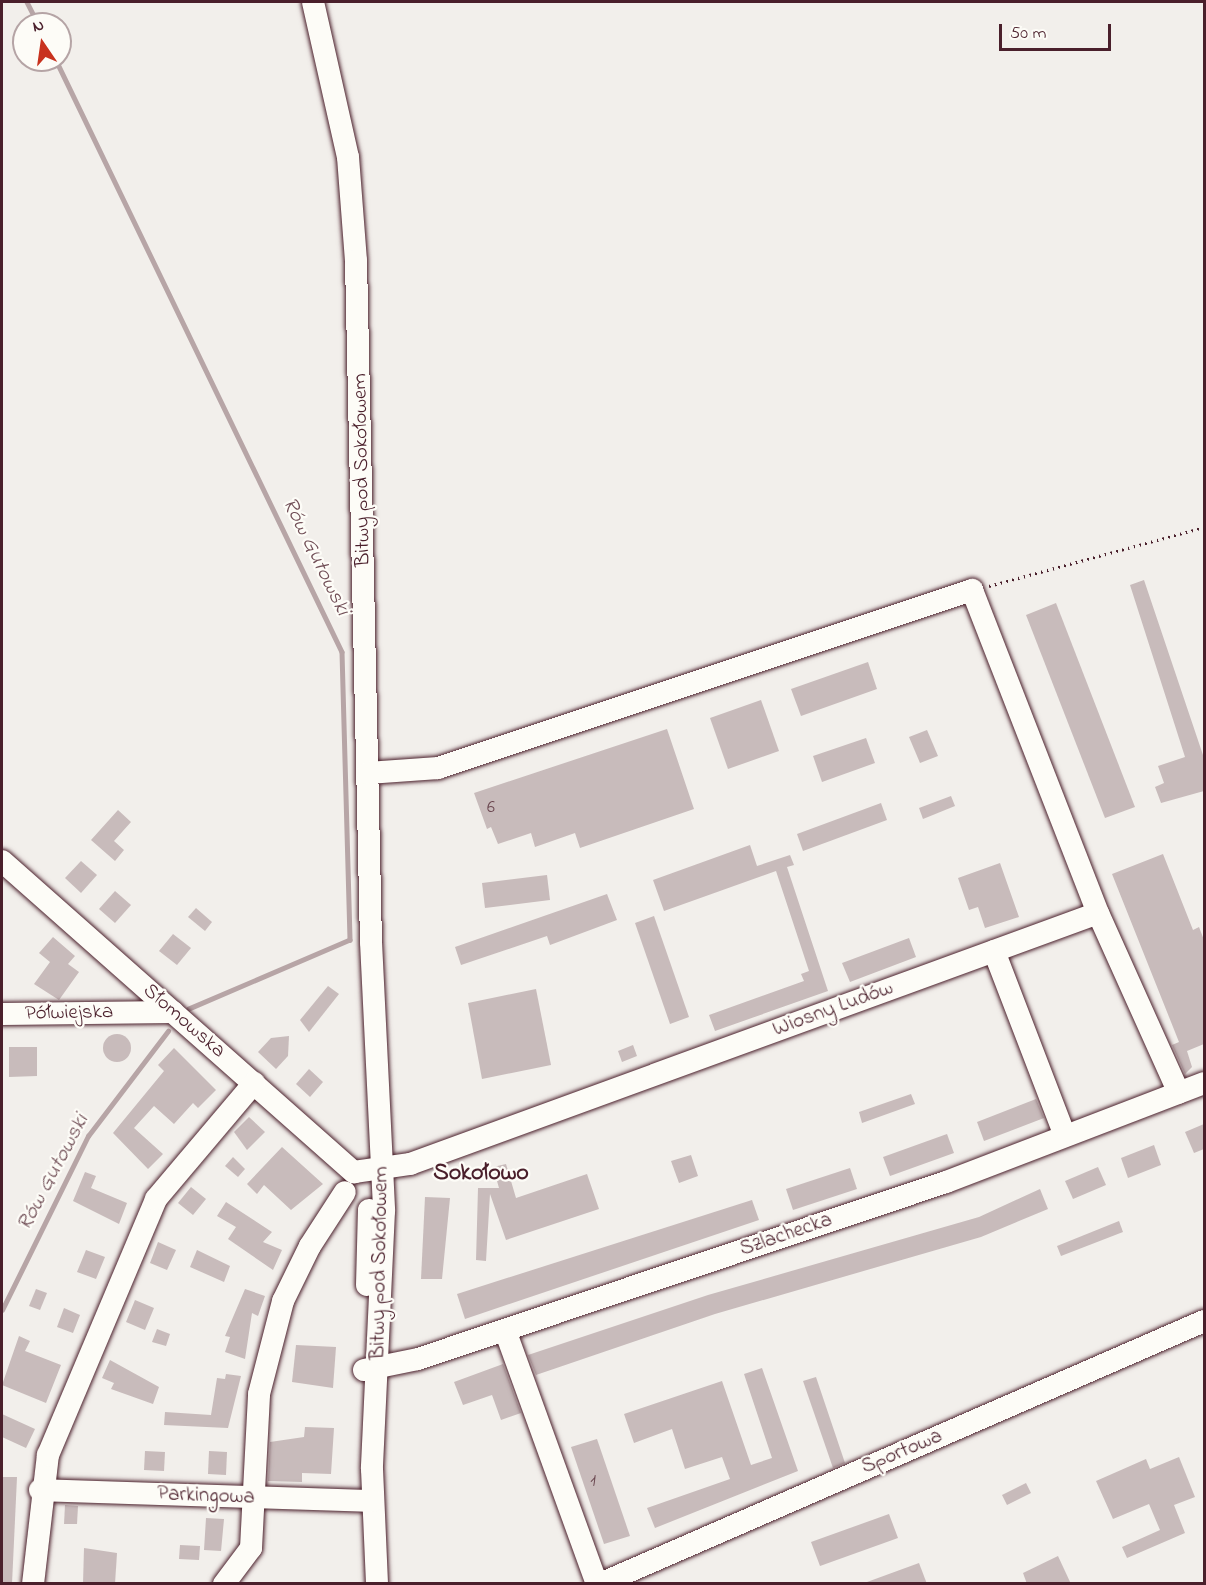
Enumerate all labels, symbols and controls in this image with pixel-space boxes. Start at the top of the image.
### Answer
north arrow [12,12,72,72]
scale bar [1002,12,1114,50]
text: N [30,14,46,39]
text: 50 m [1010,21,1047,47]
street label: Bitwy pod Sokołowem [348,373,376,567]
water label: Rów Gutowski [275,494,355,620]
house number: 6 [487,797,495,819]
street label: Wiosny Ludów [769,976,897,1042]
street label: Słomowska [137,978,231,1064]
street label: Półwiejska [25,1000,113,1026]
water label: Rów Gutowski [12,1110,96,1236]
district label: Sokołowo [433,1160,529,1188]
street label: Bitwy pod Sokołowem [366,1166,394,1360]
street label: Szlachecka [737,1208,835,1262]
street label: Sportowa [858,1424,946,1480]
house number: 1 [590,1470,596,1492]
street label: Parkingowa [157,1482,255,1510]

